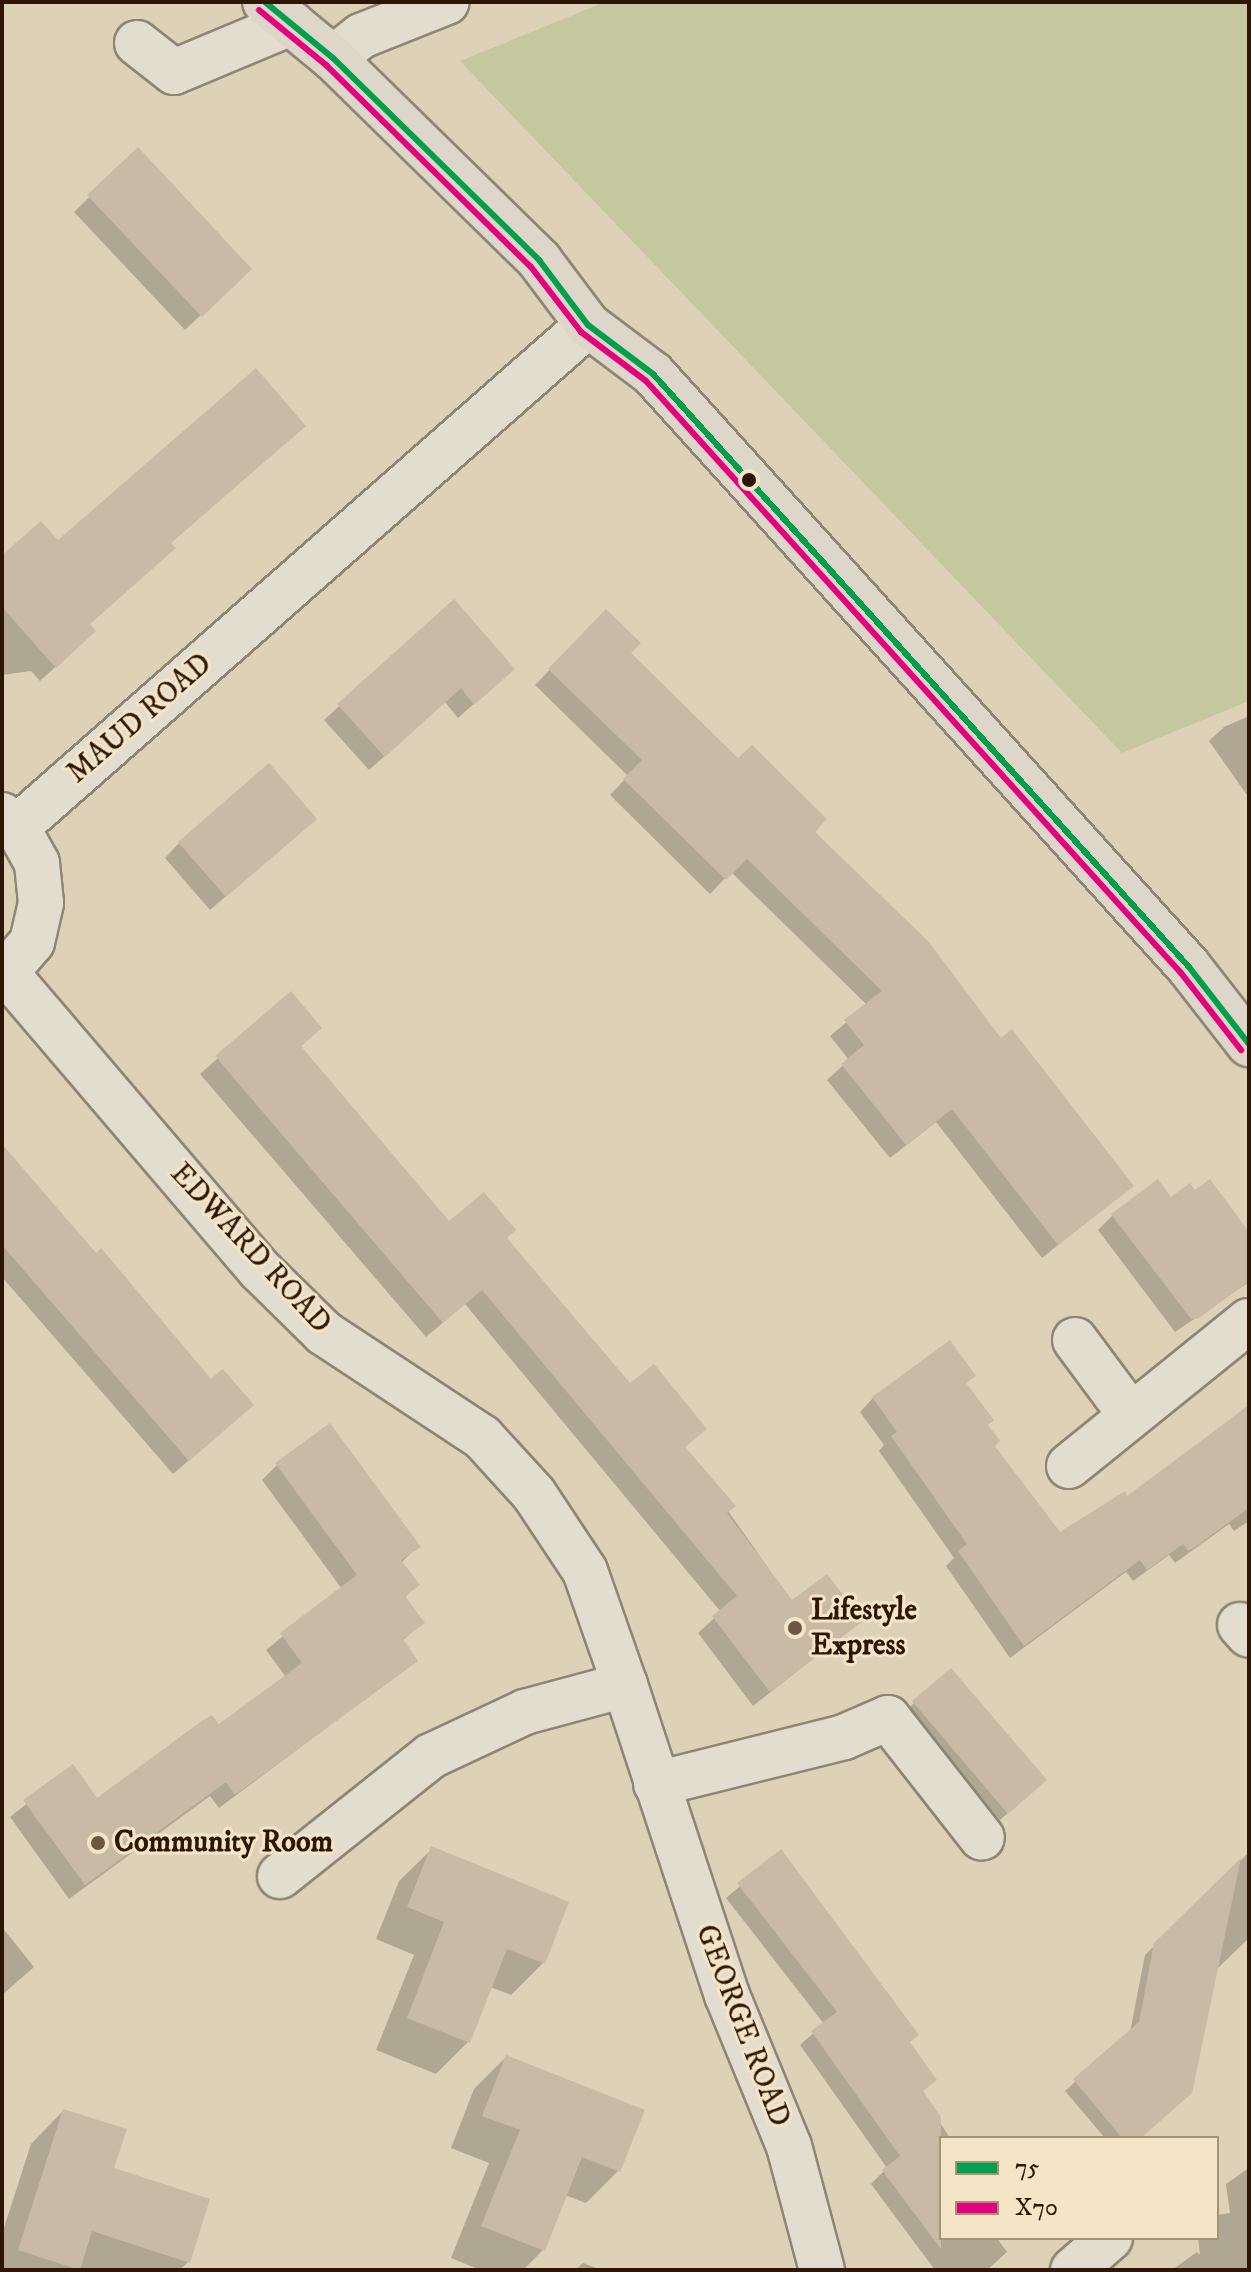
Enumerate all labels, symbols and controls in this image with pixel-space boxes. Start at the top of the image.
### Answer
unlabelled marker [741,472,757,488]
street label: MAUD ROAD [60,646,220,792]
street label: EDWARD ROAD [162,1156,338,1342]
place label: Lifestyle Express [811,1593,917,1664]
marker: Lifestyle Express [786,1619,804,1637]
place label: Community Room [114,1825,333,1861]
marker: Community Room [89,1834,107,1852]
street label: GEORGE ROAD [687,1920,797,2132]
legend [939,2136,1219,2240]
text: 75 [1015,2153,1039,2183]
text: X70 [1015,2193,1058,2223]

